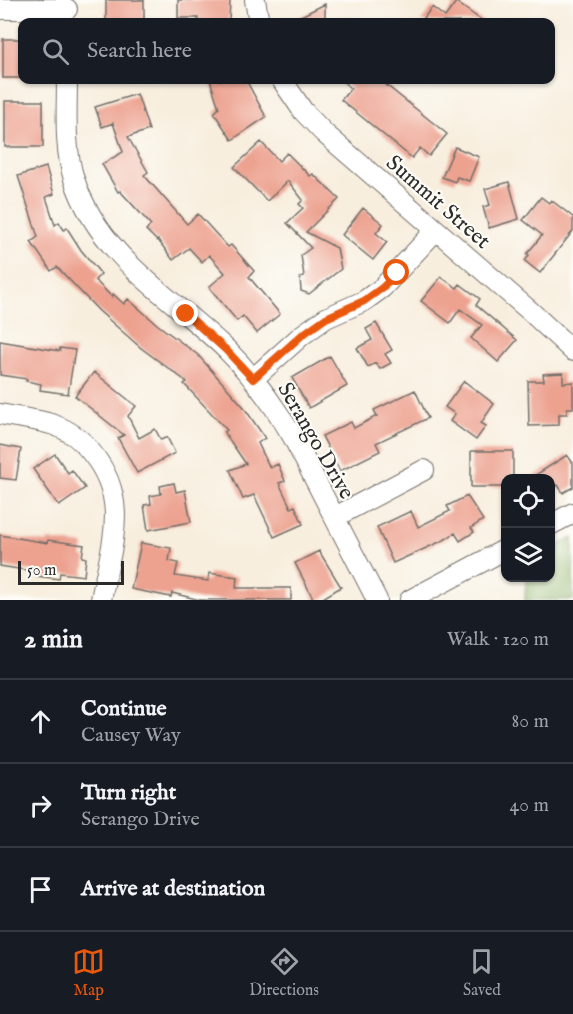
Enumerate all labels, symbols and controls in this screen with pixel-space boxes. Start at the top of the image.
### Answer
search box [18,18,555,84]
icon: search [39,35,72,68]
text: Search here [87,37,192,65]
street label: Summit Street [380,149,496,256]
route start [383,259,409,285]
route end [172,300,198,326]
street label: Serango Drive [271,378,360,504]
map controls [501,474,555,582]
button: locate [501,474,555,528]
button: layers [501,528,555,582]
scale bar [18,558,124,586]
text: 50 m [27,561,56,581]
text: 2 min [24,623,83,656]
text: Walk · 120 m [447,627,549,652]
text: Continue [81,695,167,723]
icon: ahead [24,705,57,738]
text: 80 m [512,709,549,734]
text: Causey Way [81,723,181,748]
text: Turn right [81,779,176,807]
icon: right [24,789,57,822]
text: 40 m [510,793,549,818]
text: Serango Drive [81,807,200,832]
icon: arrive [24,873,57,906]
text: Arrive at destination [81,875,265,903]
tab: Map [72,945,105,1001]
tab: Directions [249,945,319,1001]
tab: Saved [463,945,501,1001]

